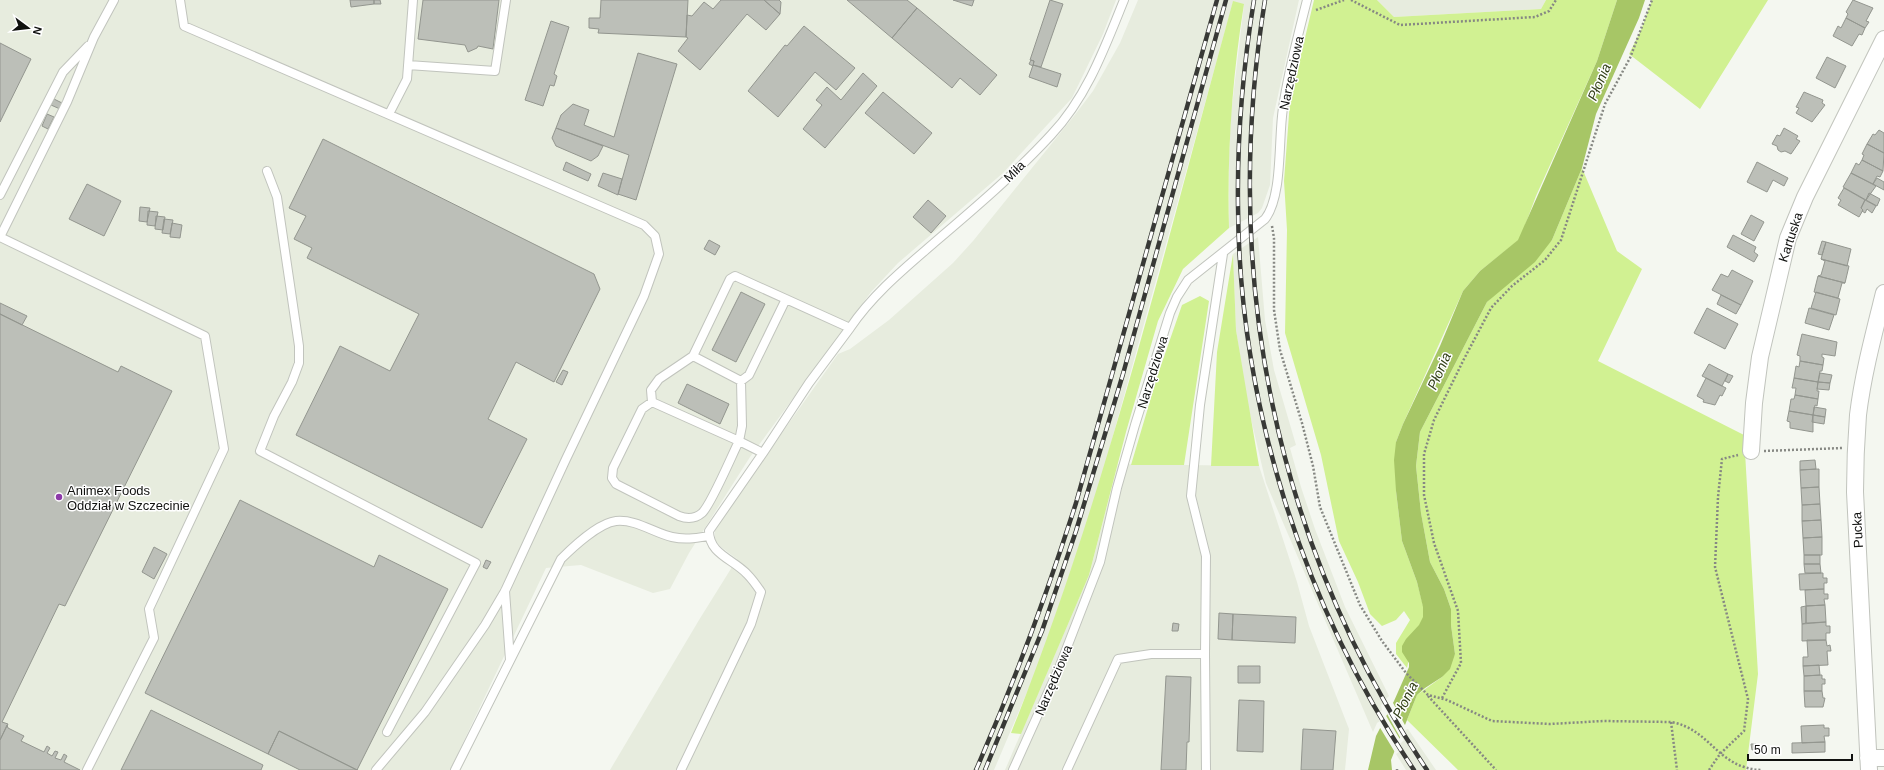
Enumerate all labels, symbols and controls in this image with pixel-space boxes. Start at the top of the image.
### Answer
north arrow [8,8,48,48]
text: N [31,25,44,36]
street label: Narzędziowa [1276,34,1307,111]
water label: Płonia [1584,61,1614,103]
street label: Miła [1001,157,1029,185]
street label: Kartuska [1775,210,1806,264]
street label: Narzędziowa [1134,333,1171,410]
water label: Płonia [1424,350,1454,392]
place label: Animex Foods Oddział w Szczecinie [67,483,190,513]
marker: Animex Foods Oddział w Szczecinie [54,492,64,502]
street label: Pucka [1849,511,1866,548]
street label: Narzędziowa [1032,642,1075,718]
water label: Płonia [1389,679,1421,721]
scale bar [1748,736,1852,762]
text: 50 m [1754,743,1781,757]

